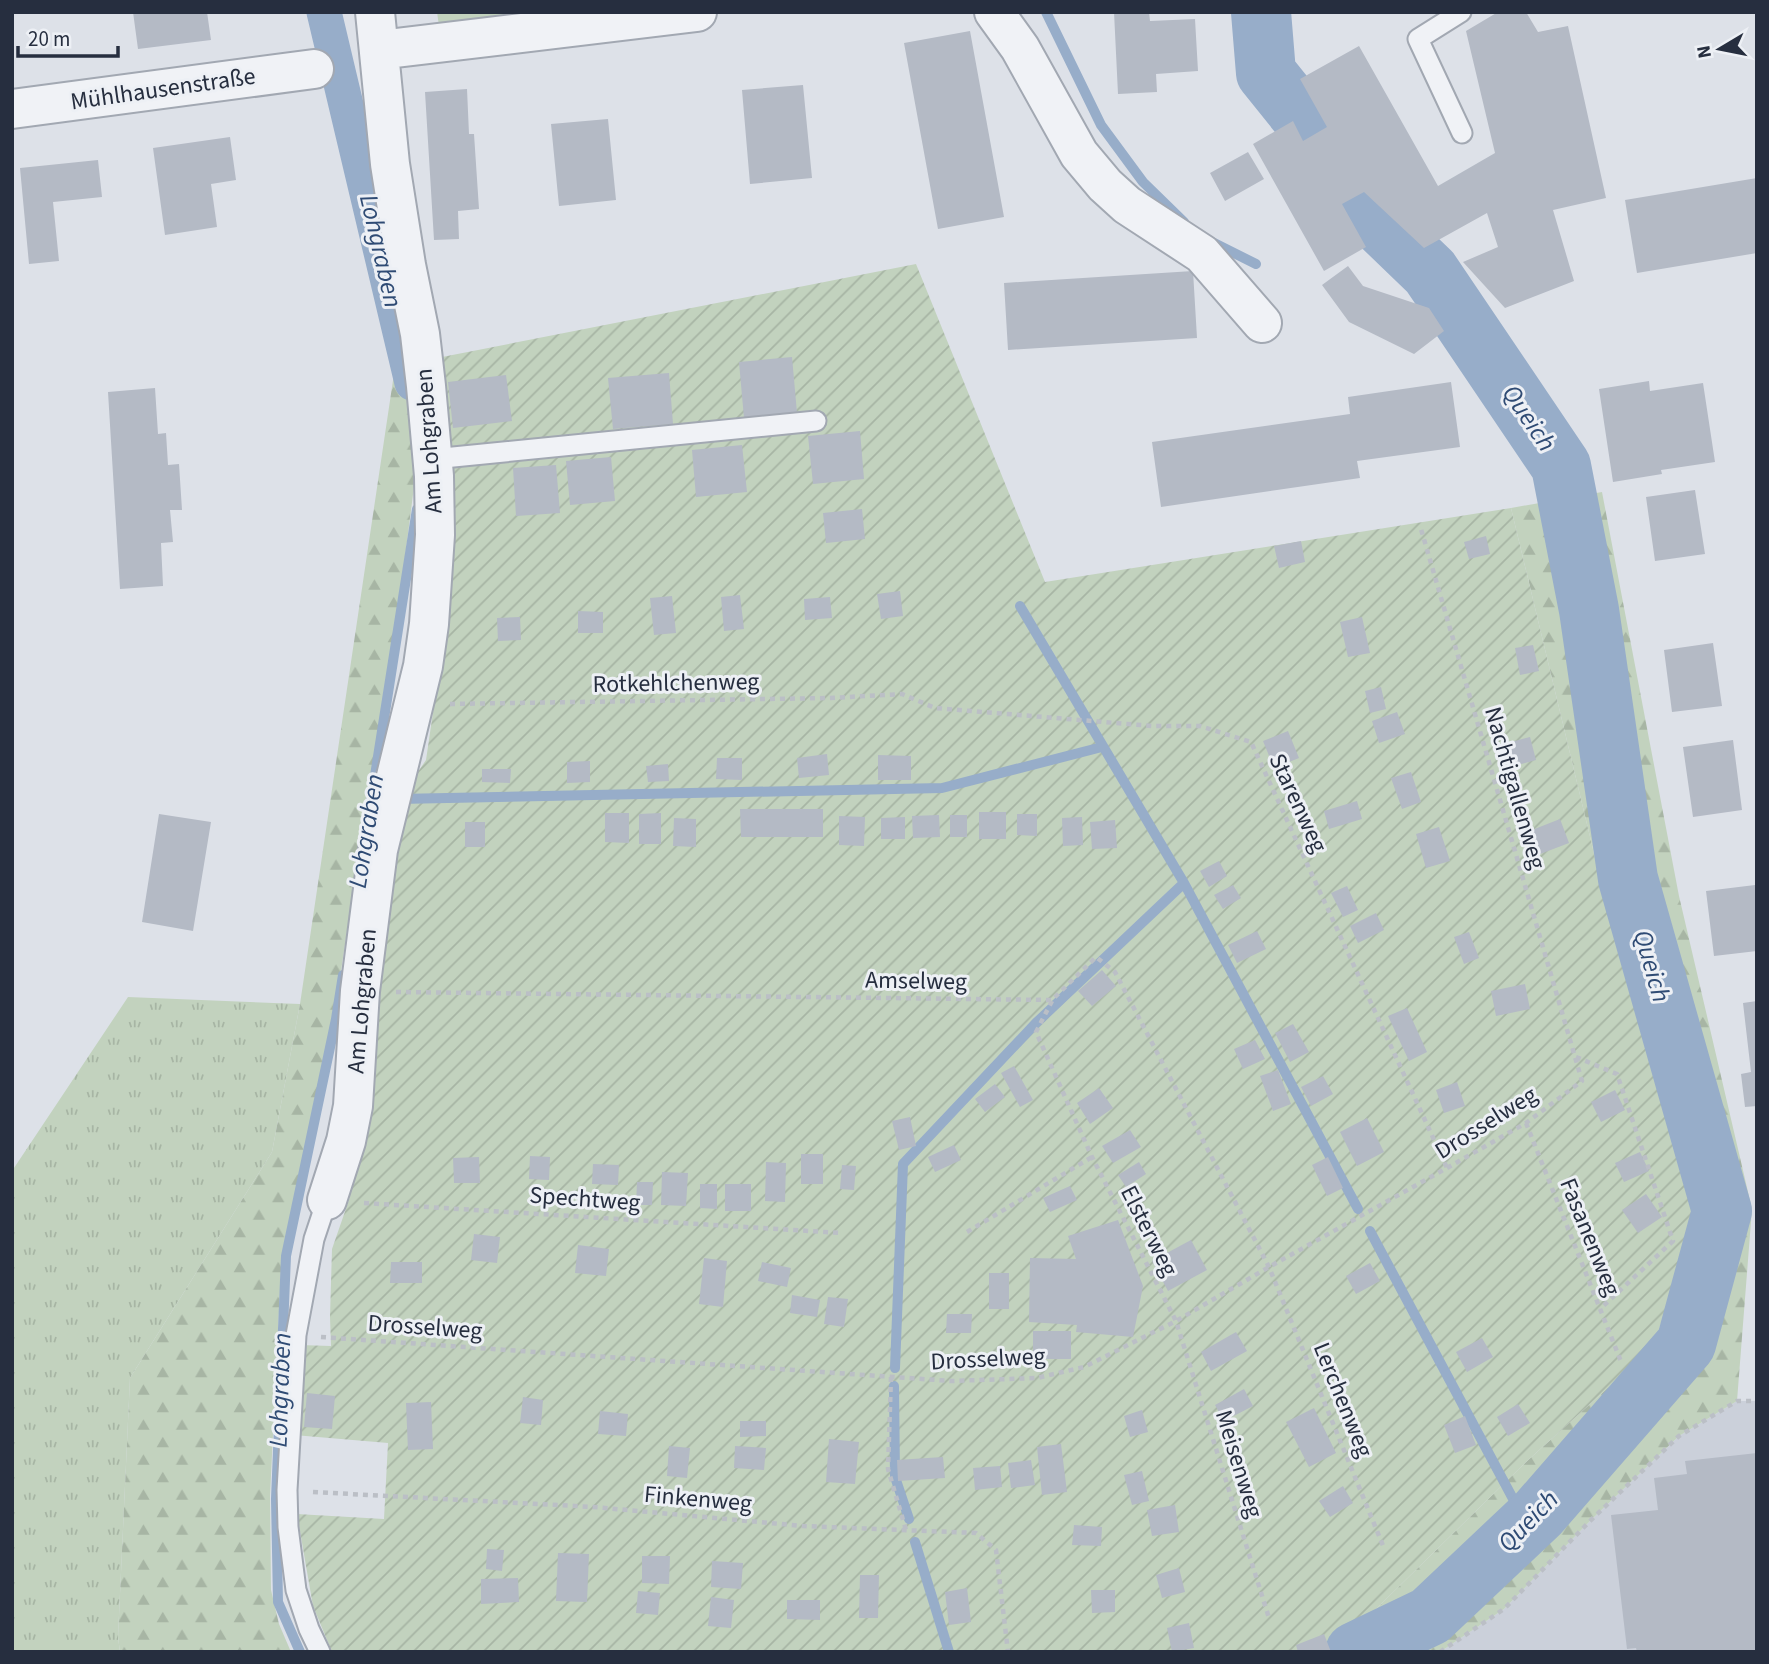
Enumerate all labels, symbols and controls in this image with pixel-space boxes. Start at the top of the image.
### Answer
scale bar [18,14,117,58]
north arrow [1685,14,1755,84]
text: 20 m [28,24,70,54]
text: N [1690,43,1719,60]
street label: Mühlhausenstraße [68,59,258,119]
water label: Lohgraben [350,191,412,311]
street label: Am Lohgraben [406,367,452,515]
water label: Queich [1493,377,1565,459]
street label: Rotkehlchenweg [592,664,760,702]
street label: Nachtigallenweg [1475,703,1555,873]
street label: Starenweg [1260,748,1336,858]
water label: Lohgraben [339,771,393,891]
water label: Queich [1624,926,1680,1006]
street label: Am Lohgraben [338,927,386,1075]
street label: Amselweg [865,963,967,999]
street label: Drosselweg [1428,1078,1544,1168]
street label: Fasanenweg [1550,1173,1630,1301]
street label: Spechtweg [528,1178,642,1220]
street label: Elsterweg [1111,1180,1187,1282]
street label: Drosselweg [366,1306,484,1348]
water label: Lohgraben [260,1332,300,1448]
street label: Lerchenweg [1304,1337,1382,1463]
street label: Drosselweg [930,1339,1046,1379]
street label: Meisenweg [1206,1406,1272,1522]
street label: Finkenweg [643,1477,753,1521]
water label: Queich [1489,1482,1567,1560]

